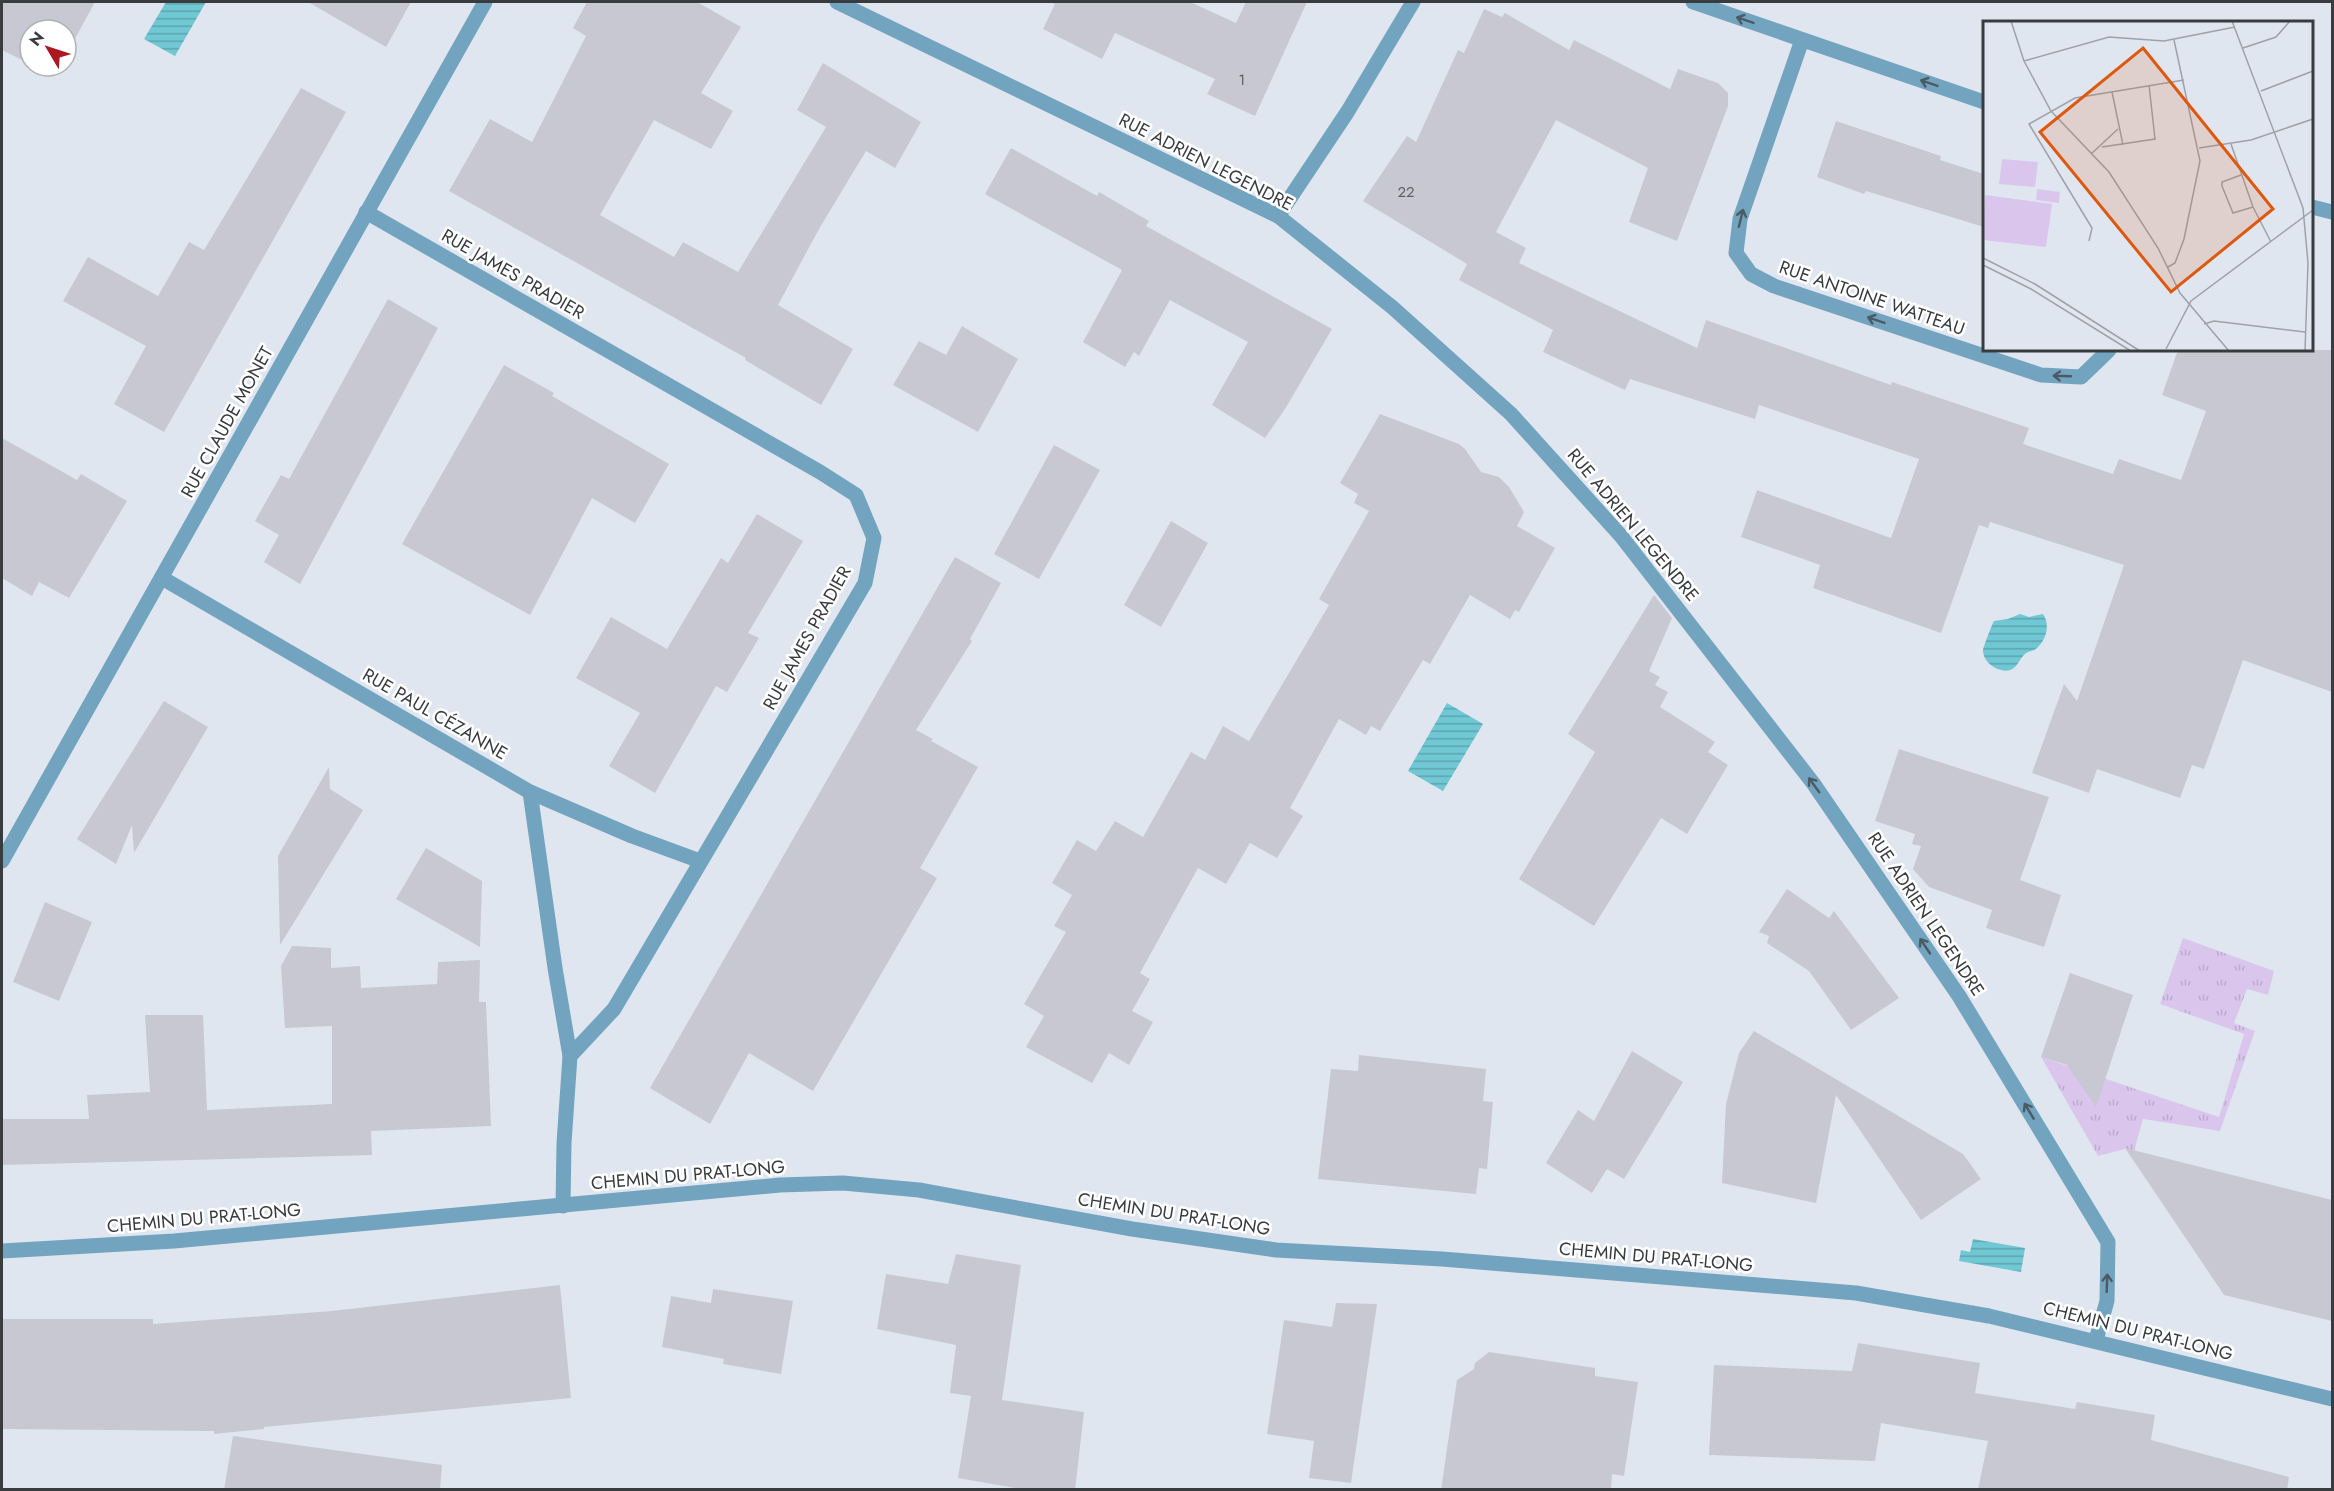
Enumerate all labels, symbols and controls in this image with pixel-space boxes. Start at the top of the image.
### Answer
one-way arrow [1736,13,1755,24]
north arrow [18,18,78,78]
inset map [1983,21,2313,351]
text: N [24,27,50,51]
house number: 1 [1239,69,1245,91]
one-way arrow [1920,77,1939,88]
street label: RUE ADRIEN LEGENDRE [1114,107,1298,217]
house number: 22 [1397,181,1415,203]
one-way arrow [1735,209,1747,228]
street label: RUE JAMES PRADIER [437,222,589,326]
street label: RUE ANTOINE WATTEAU [1776,254,1968,342]
one-way arrow [1867,314,1886,325]
street label: RUE CLAUDE MONET [175,341,280,502]
one-way arrow [2052,371,2072,382]
street label: RUE ADRIEN LEGENDRE [1561,443,1705,607]
street label: RUE JAMES PRADIER [757,561,857,715]
street label: RUE PAUL CÉZANNE [358,662,512,766]
one-way arrow [1808,778,1821,794]
street label: RUE ADRIEN LEGENDRE [1861,827,1991,1001]
one-way arrow [1919,938,1931,955]
one-way arrow [2022,1103,2034,1120]
street label: CHEMIN DU PRAT-LONG [590,1154,786,1196]
street label: CHEMIN DU PRAT-LONG [1076,1186,1272,1242]
street label: CHEMIN DU PRAT-LONG [106,1197,302,1239]
street label: CHEMIN DU PRAT-LONG [1558,1236,1754,1278]
one-way arrow [2102,1274,2113,1294]
street label: CHEMIN DU PRAT-LONG [2040,1295,2236,1367]

